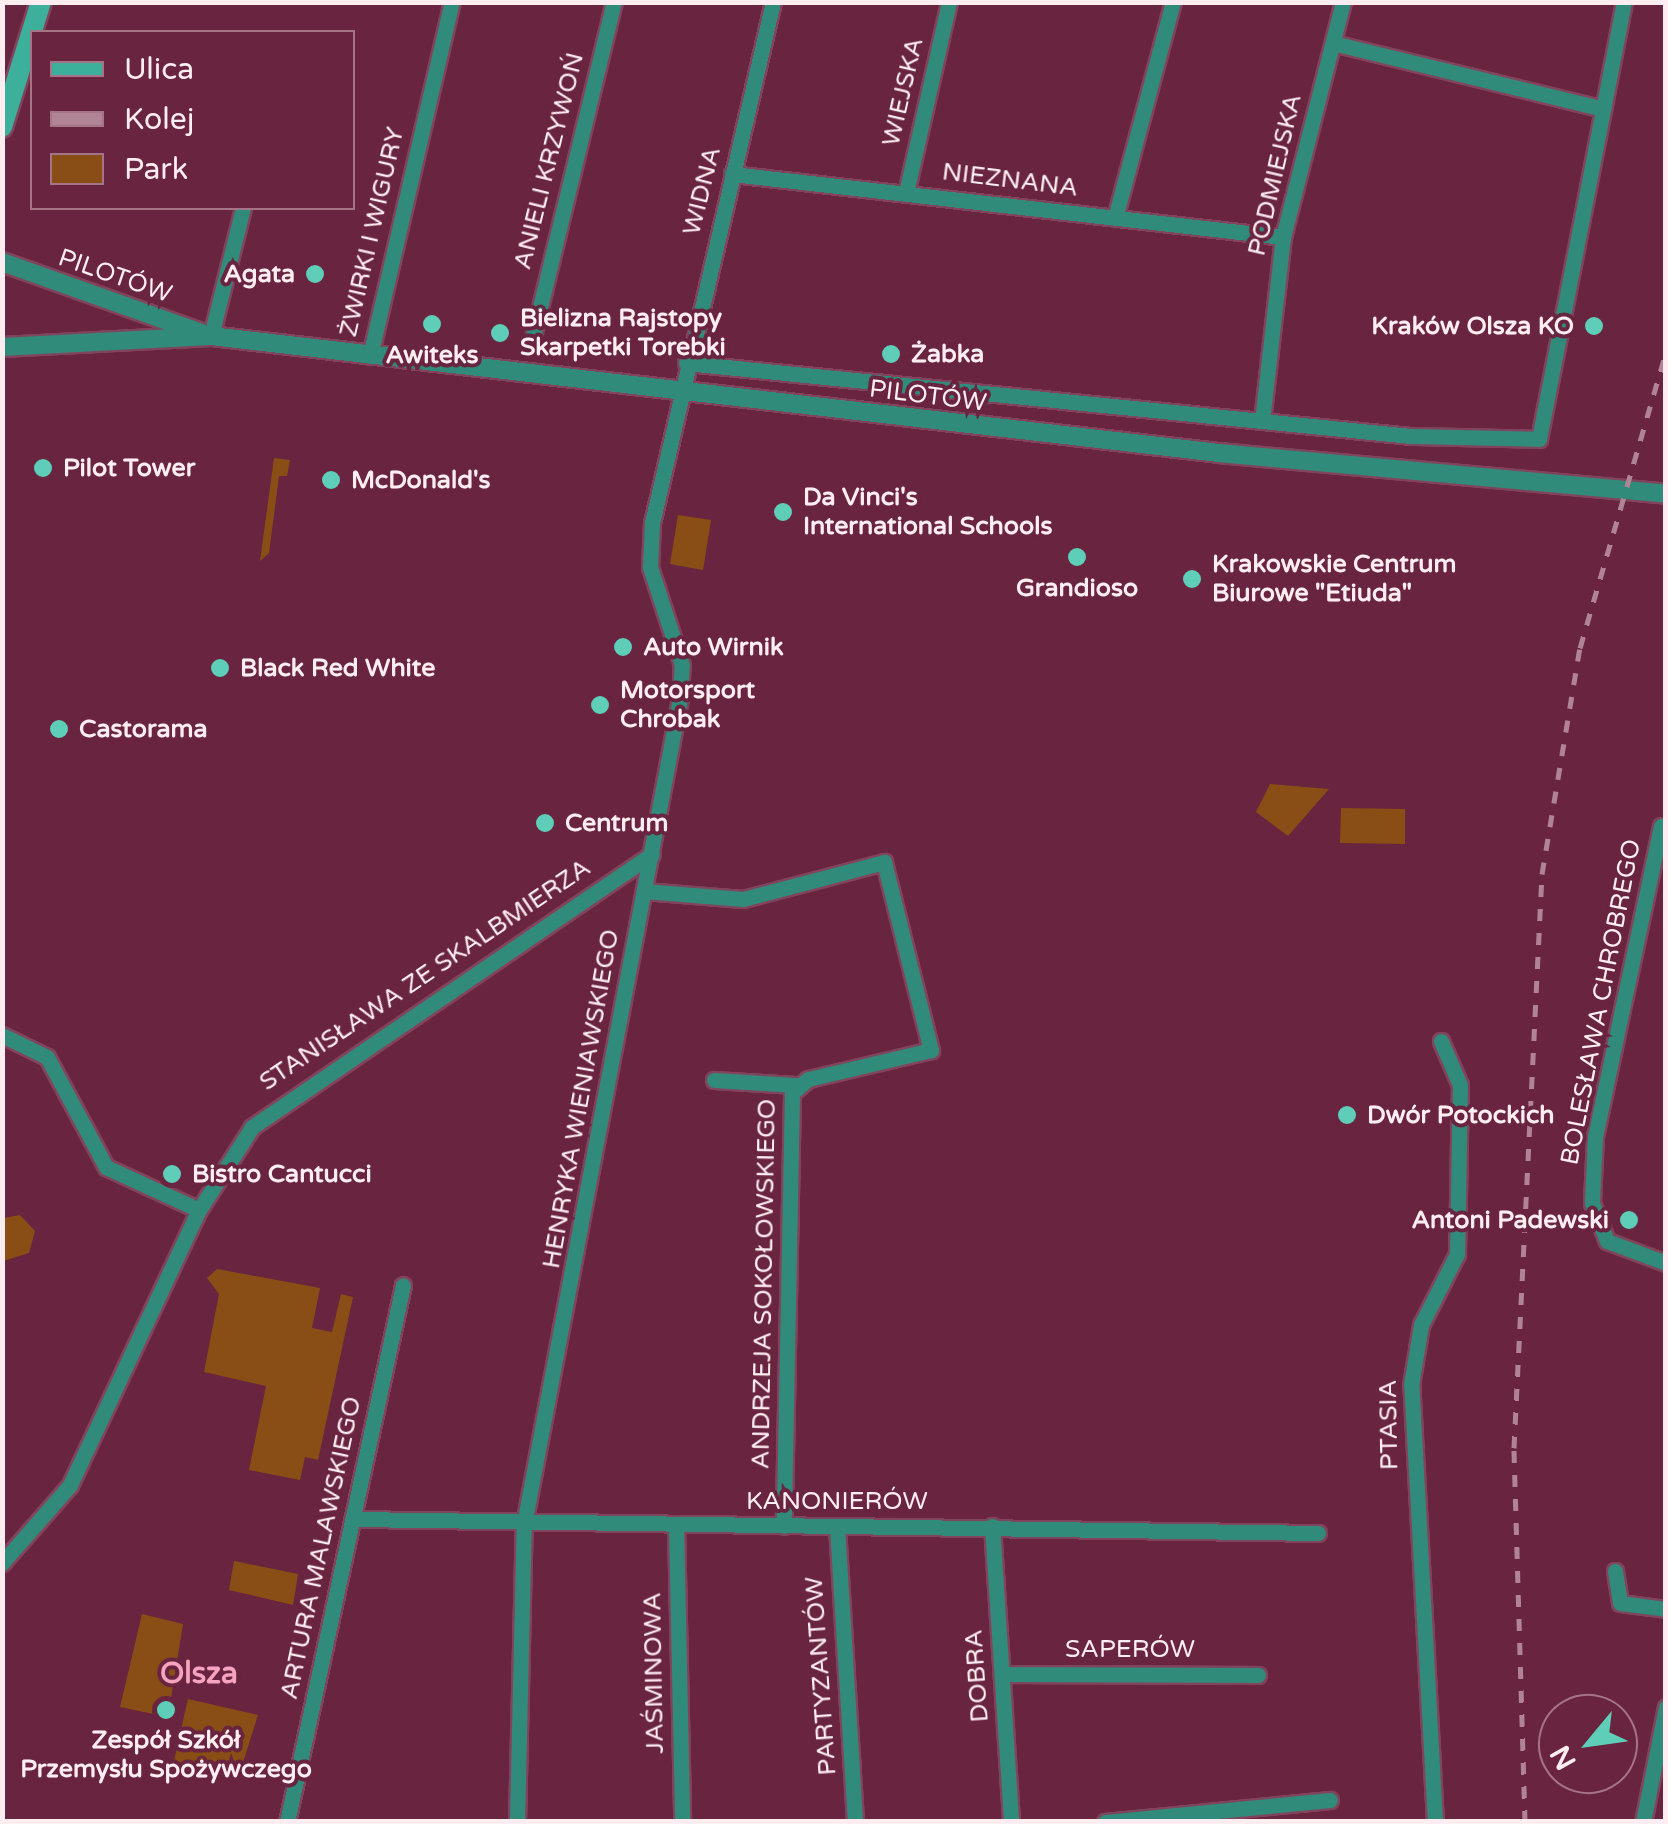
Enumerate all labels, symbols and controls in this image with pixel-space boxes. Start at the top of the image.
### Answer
legend [30,30,355,210]
street label: WIEJSKA [876,35,930,149]
street label: ANIELI KRZYWOŃ [508,50,590,272]
text: Ulica [124,51,194,88]
street label: PODMIEJSKA [1242,91,1308,259]
text: Kolej [124,101,194,138]
street label: ŻWIRKI I WIGURY [333,124,411,340]
street label: WIDNA [677,144,727,238]
text: Park [124,151,188,188]
street label: NIEZNANA [940,157,1080,203]
street label: PILOTÓW [54,243,176,309]
place label: Agata [224,259,295,289]
marker: Agata [304,263,326,285]
place label: Bielizna Rajstopy Skarpetki Torebki [520,304,726,363]
place label: Kraków Olsza KO [1371,311,1574,341]
marker: Awiteks [421,313,443,335]
marker: Kraków Olsza KO [1583,315,1605,337]
marker: Bielizna Rajstopy Skarpetki Torebki [489,322,511,344]
place label: Żabka [911,339,984,369]
place label: Awiteks [386,340,478,370]
marker: Żabka [880,343,902,365]
street label: PILOTÓW [868,374,988,418]
place label: Pilot Tower [63,453,195,483]
marker: Pilot Tower [32,457,54,479]
place label: McDonald's [351,465,490,495]
marker: McDonald's [320,469,342,491]
place label: Da Vinci's International Schools [803,483,1052,542]
marker: Da Vinci's International Schools [772,501,794,523]
marker: Grandioso [1066,546,1088,568]
place label: Krakowskie Centrum Biurowe "Etiuda" [1212,550,1456,609]
marker: Krakowskie Centrum Biurowe "Etiuda" [1181,568,1203,590]
place label: Grandioso [1016,573,1138,603]
place label: Auto Wirnik [643,632,783,662]
marker: Auto Wirnik [612,636,634,658]
place label: Black Red White [240,653,435,683]
marker: Black Red White [209,657,231,679]
place label: Motorsport Chrobak [620,676,755,735]
marker: Motorsport Chrobak [589,694,611,716]
place label: Castorama [79,714,208,744]
marker: Castorama [48,718,70,740]
place label: Centrum [565,808,668,838]
marker: Centrum [534,812,556,834]
street label: BOLESŁAWA CHROBREGO [1555,837,1647,1167]
street label: STANISŁAWA ZE SKALBMIERZA [254,853,596,1097]
street label: HENRYKA WIENIAWSKIEGO [536,927,626,1271]
street label: ANDRZEJA SOKOŁOWSKIEGO [746,1099,782,1469]
place label: Dwór Potockich [1367,1100,1555,1130]
marker: Dwór Potockich [1336,1104,1358,1126]
place label: Bistro Cantucci [192,1159,372,1189]
marker: Bistro Cantucci [161,1163,183,1185]
place label: Antoni Padewski [1411,1205,1609,1235]
marker: Antoni Padewski [1618,1209,1640,1231]
street label: PTASIA [1373,1380,1405,1470]
street label: ARTURA MALAWSKIEGO [274,1394,368,1702]
street label: KANONIERÓW [746,1486,928,1516]
street label: PARTYZANTÓW [799,1576,843,1776]
street label: JAŚMINOWA [638,1592,670,1754]
street label: DOBRA [959,1629,995,1723]
street label: SAPERÓW [1065,1634,1195,1664]
district label: Olsza [160,1656,238,1692]
north arrow [1538,1694,1638,1794]
marker: Zespół Szkół Przemysłu Spożywczego [155,1699,177,1721]
place label: Zespół Szkół Przemysłu Spożywczego [20,1726,312,1785]
text: N [1543,1740,1584,1776]

